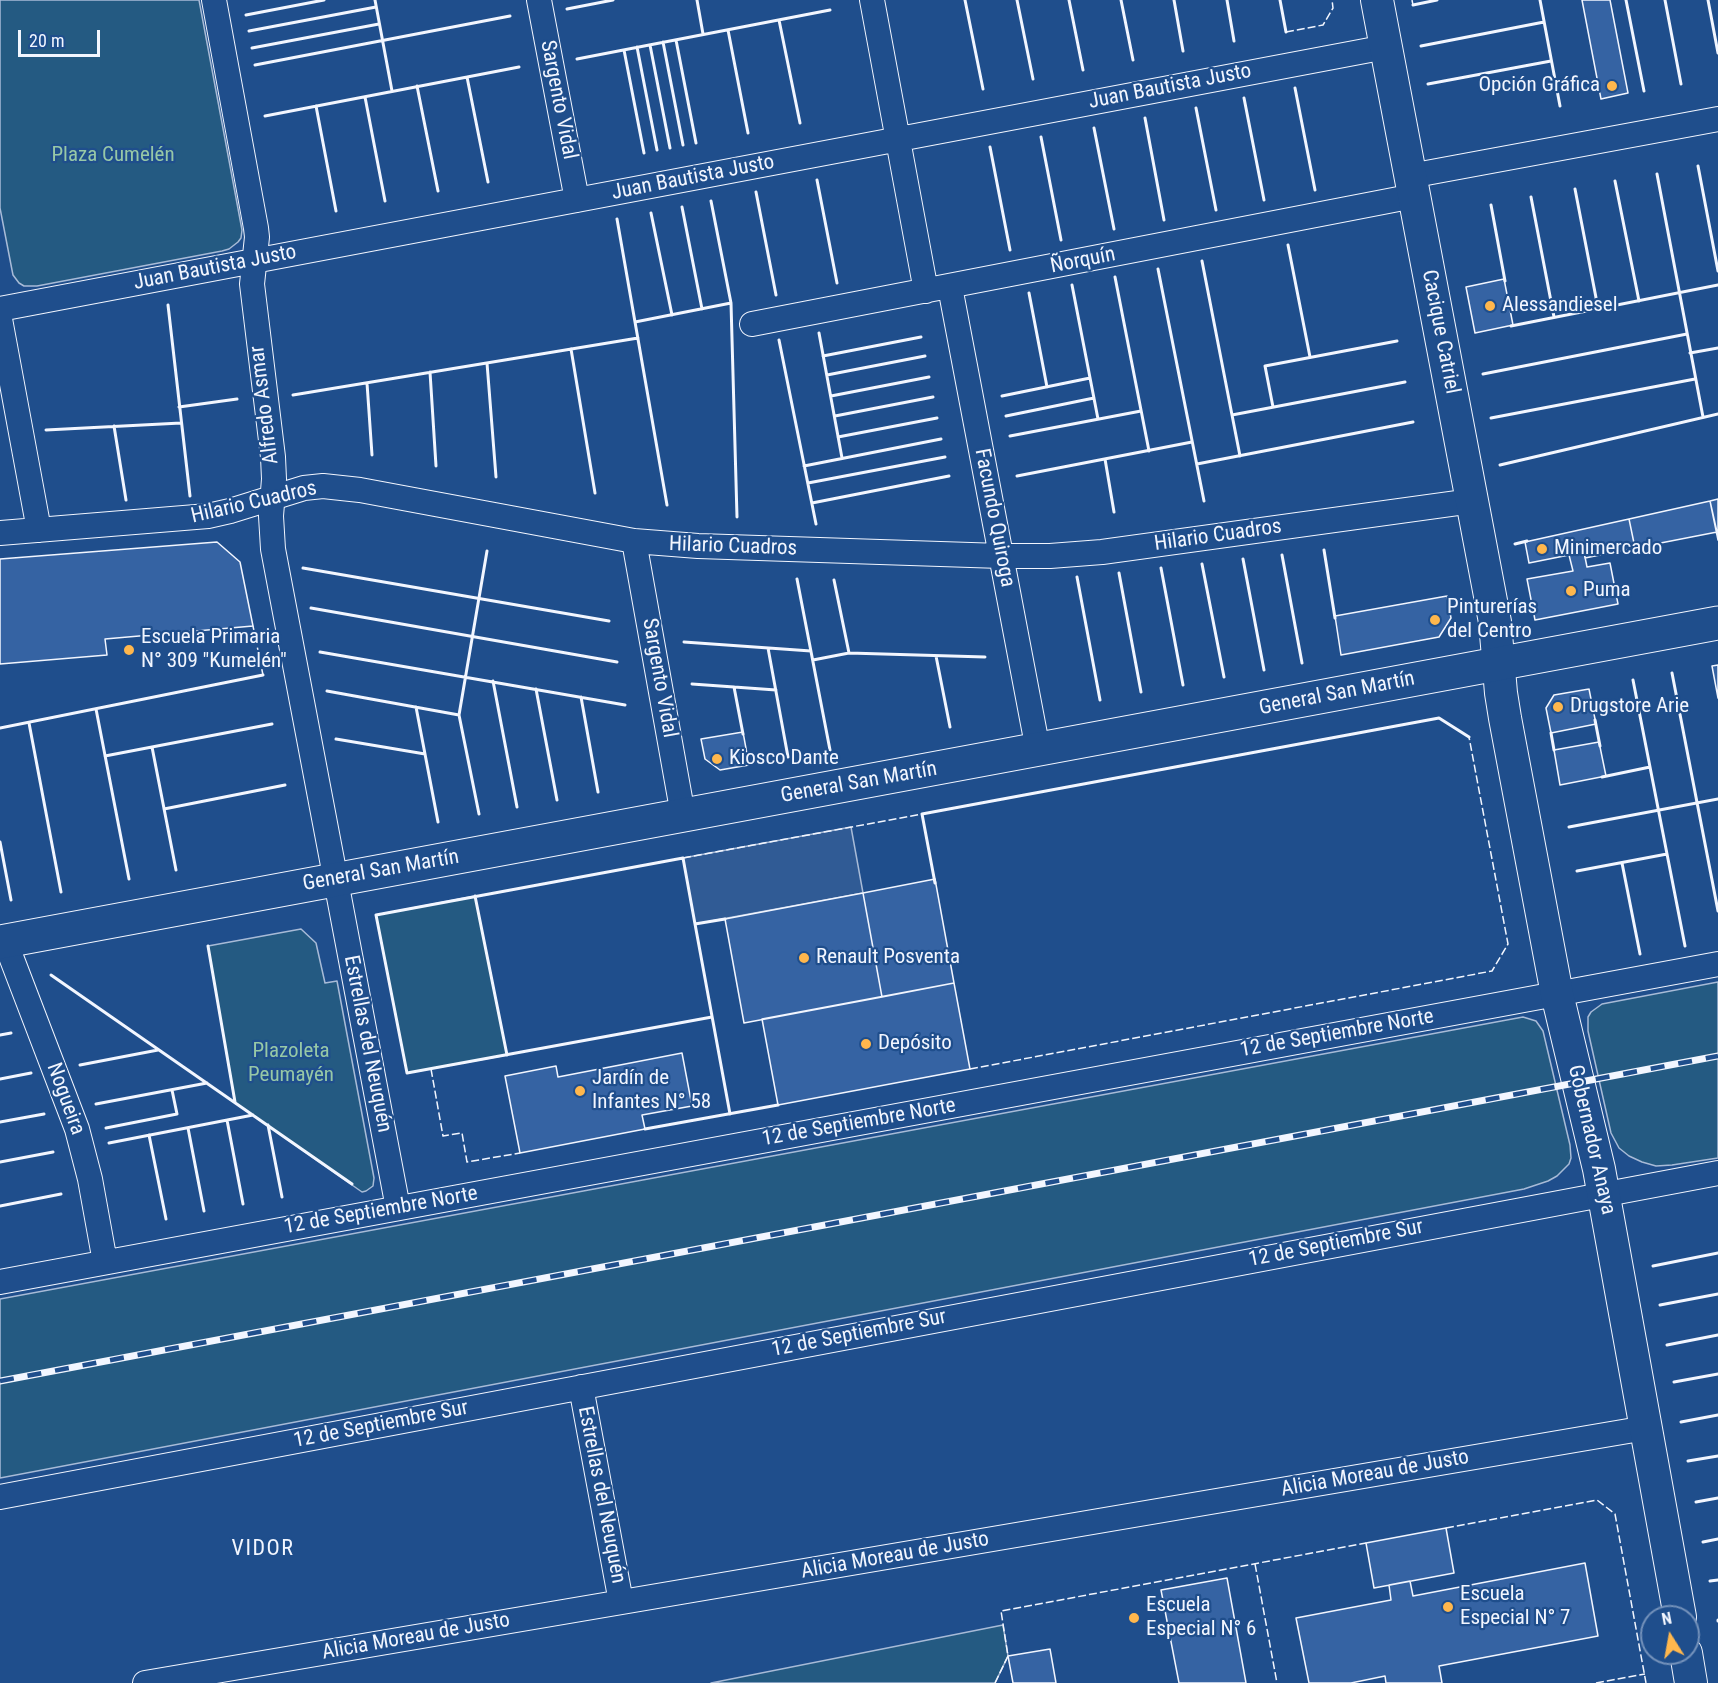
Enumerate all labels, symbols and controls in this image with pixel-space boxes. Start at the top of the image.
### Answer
scale bar [21,18,104,56]
text: 20 m [29,30,64,51]
street label: Sargento Vidal [534,38,582,162]
street label: Juan Bautista Justo [1087,59,1253,115]
place label: Opción Gráfica [1478,73,1600,99]
marker: Opción Gráfica [1605,79,1619,93]
park label: Plaza Cumelén [51,143,175,169]
street label: Juan Bautista Justo [610,150,776,206]
street label: Juan Bautista Justo [132,240,298,296]
street label: Ñorquín [1048,242,1118,280]
street label: Cacique Catriel [1416,268,1464,396]
place label: Alessandiesel [1502,293,1617,319]
marker: Alessandiesel [1483,299,1497,313]
street label: Alfredo Asmar [245,344,285,466]
street label: Facundo Quiroga [968,447,1020,589]
street label: Hilario Cuadros [189,476,319,530]
street label: Hilario Cuadros [1153,515,1283,557]
street label: Hilario Cuadros [669,532,797,562]
place label: Minimercado [1554,536,1662,562]
marker: Minimercado [1535,542,1549,556]
place label: Puma [1583,578,1631,604]
marker: Puma [1564,584,1578,598]
place label: Pinturerías del Centro [1447,595,1537,645]
marker: Pinturerías del Centro [1428,613,1442,627]
street label: Sargento Vidal [636,616,682,740]
place label: Escuela Primaria N° 309 "Kumelén" [141,625,287,675]
marker: Escuela Primaria N° 309 "Kumelén" [122,643,136,657]
street label: General San Martín [1257,667,1417,721]
place label: Drugstore Arie [1570,694,1689,720]
marker: Drugstore Arie [1551,700,1565,714]
place label: Kiosco Dante [729,746,839,772]
marker: Kiosco Dante [710,752,724,766]
street label: General San Martín [779,757,939,809]
street label: General San Martín [301,845,461,897]
place label: Renault Posventa [816,945,960,971]
marker: Renault Posventa [797,951,811,965]
street label: Estrellas del Neuquén [337,953,397,1135]
street label: 12 de Septiembre Norte [1238,1005,1436,1063]
place label: Depósito [878,1031,952,1057]
marker: Depósito [859,1037,873,1051]
park label: Plazoleta Peumayén [248,1039,334,1089]
street label: Nogueira [40,1060,90,1138]
street label: Gobernador Anaya [1562,1063,1620,1217]
place label: Jardín de Infantes N° 58 [592,1066,711,1116]
marker: Jardín de Infantes N° 58 [573,1084,587,1098]
street label: 12 de Septiembre Norte [760,1094,958,1152]
street label: 12 de Septiembre Norte [282,1182,480,1240]
street label: 12 de Septiembre Sur [1247,1215,1425,1273]
street label: 12 de Septiembre Sur [770,1305,948,1363]
street label: 12 de Septiembre Sur [292,1396,470,1454]
street label: Estrellas del Neuquén [571,1404,631,1586]
street label: Alicia Moreau de Justo [1279,1445,1471,1503]
street label: Alicia Moreau de Justo [799,1527,991,1585]
district label: VIDOR [232,1536,294,1562]
place label: Escuela Especial N° 7 [1460,1582,1570,1632]
place label: Escuela Especial N° 6 [1146,1593,1256,1643]
marker: Escuela Especial N° 7 [1441,1600,1455,1614]
north arrow [1640,1605,1700,1665]
street label: Alicia Moreau de Justo [320,1608,512,1666]
text: N [1660,1609,1673,1629]
marker: Escuela Especial N° 6 [1127,1611,1141,1625]

